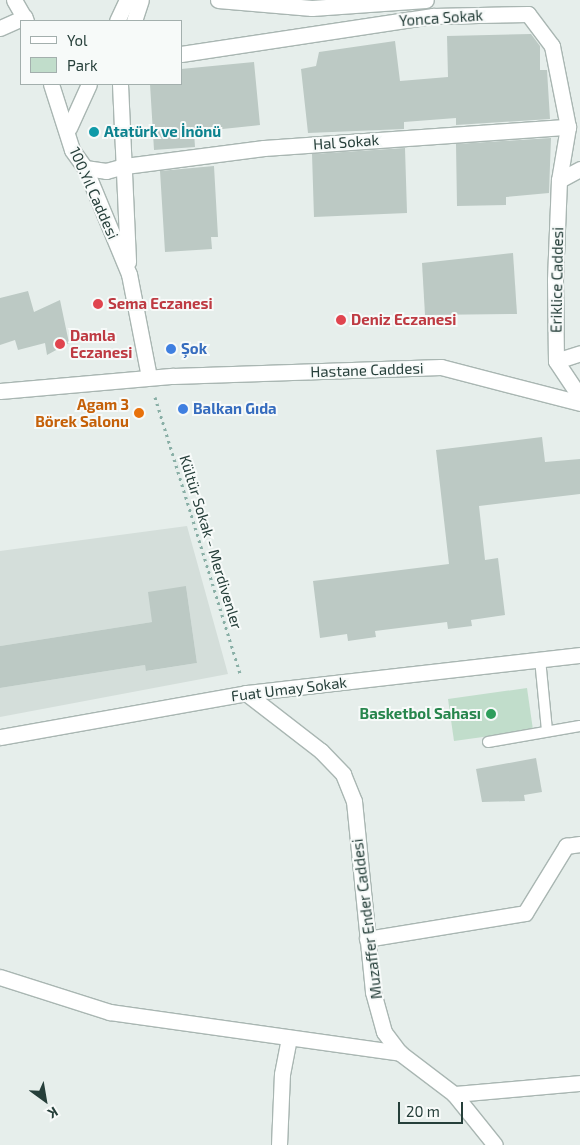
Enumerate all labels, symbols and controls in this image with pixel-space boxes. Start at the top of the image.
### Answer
street label: Yonca Sokak [398,6,484,30]
legend [20,20,182,85]
text: Yol [67,31,88,49]
text: Park [67,56,98,74]
place label: Atatürk ve İnönü [104,123,222,141]
marker: Atatürk ve İnönü [88,126,100,138]
street label: Hal Sokak [312,131,380,153]
street label: 100.Yıl Caddesi [66,144,122,242]
street label: Eriklice Caddesi [547,227,567,333]
place label: Sema Eczanesi [108,295,213,313]
marker: Sema Eczanesi [92,298,104,310]
place label: Deniz Eczanesi [351,311,456,329]
marker: Deniz Eczanesi [335,314,347,326]
place label: Damla Eczanesi [70,326,132,361]
marker: Damla Eczanesi [54,338,66,350]
place label: Şok [181,340,207,358]
marker: Şok [165,343,177,355]
street label: Hastane Caddesi [310,359,424,381]
place label: Agam 3 Börek Salonu [35,395,129,430]
place label: Balkan Gıda [193,400,277,418]
marker: Balkan Gıda [177,403,189,415]
marker: Agam 3 Börek Salonu [133,407,145,419]
street label: Kültür Sokak - Merdivenler [176,452,246,632]
street label: Fuat Umay Sokak [230,673,348,705]
place label: Basketbol Sahası [359,705,481,723]
marker: Basketbol Sahası [485,708,497,720]
street label: Muzaffer Ender Caddesi [348,837,386,1001]
north arrow [20,1075,70,1125]
scale bar [400,1092,465,1124]
text: 20 m [406,1102,440,1120]
text: K [45,1104,61,1123]

